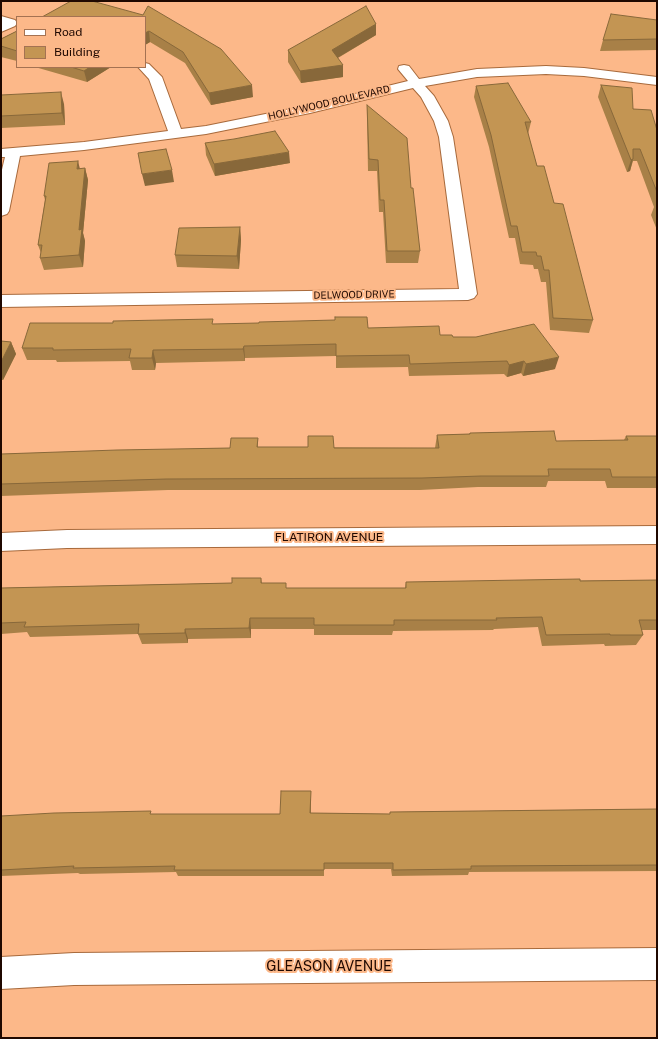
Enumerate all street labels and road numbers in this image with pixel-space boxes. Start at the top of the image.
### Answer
street label: HOLLYWOOD BOULEVARD [267,83,391,123]
street label: DELWOOD DRIVE [313,288,395,302]
street label: FLATIRON AVENUE [275,530,383,544]
street label: GLEASON AVENUE [266,959,392,975]

